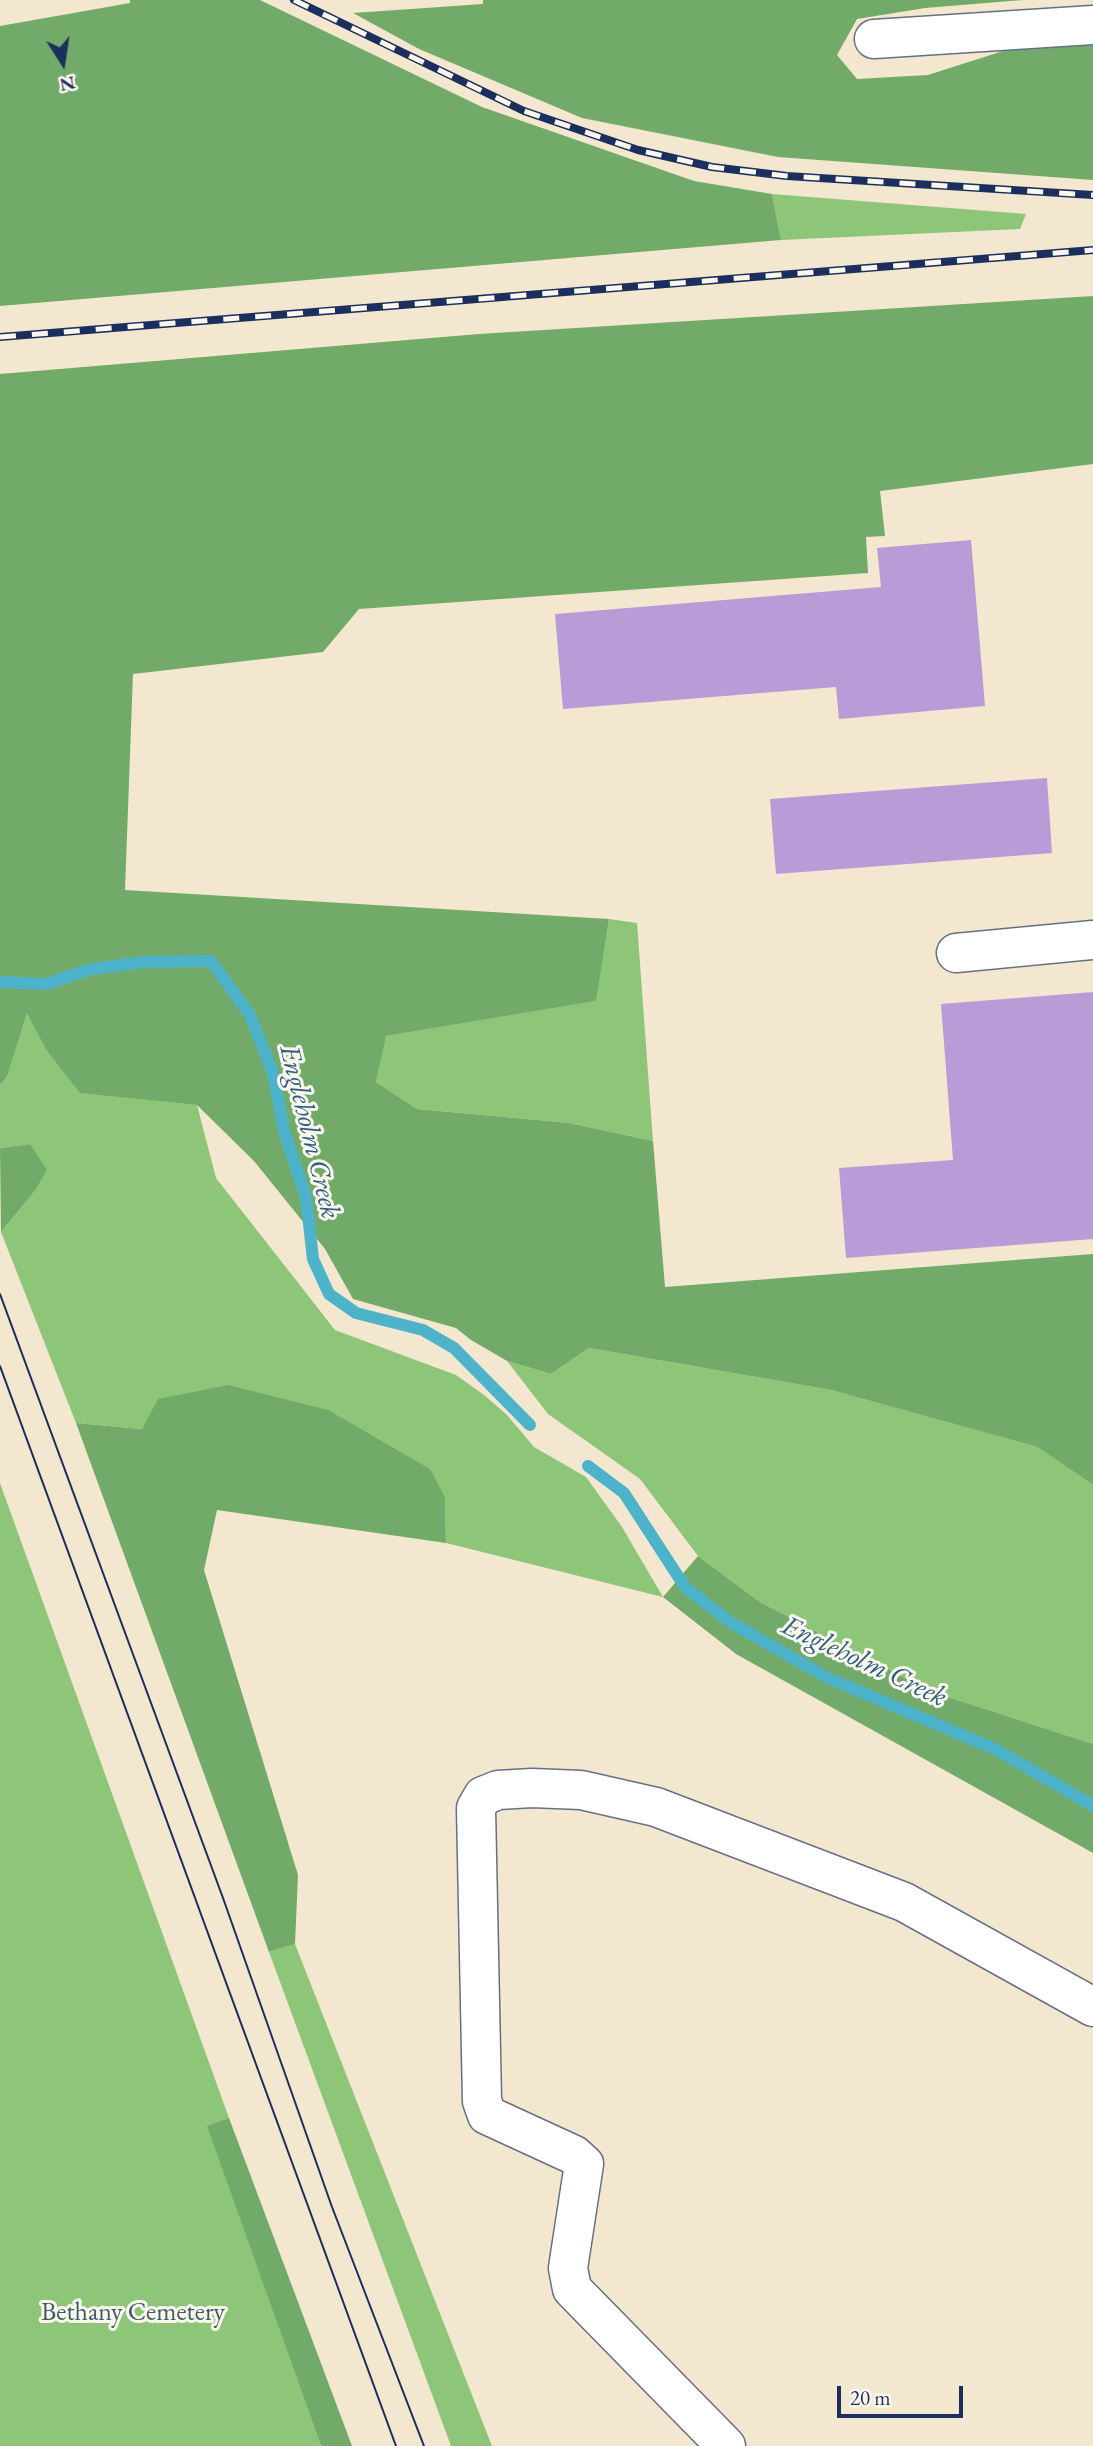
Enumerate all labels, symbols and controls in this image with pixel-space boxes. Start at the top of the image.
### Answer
north arrow [28,28,98,98]
text: N [57,70,78,98]
water label: Engleholm Creek [271,1042,347,1222]
water label: Engleholm Creek [776,1609,952,1715]
park label: Bethany Cemetery [41,2297,225,2329]
scale bar [841,2372,967,2416]
text: 20 m [850,2384,891,2411]

